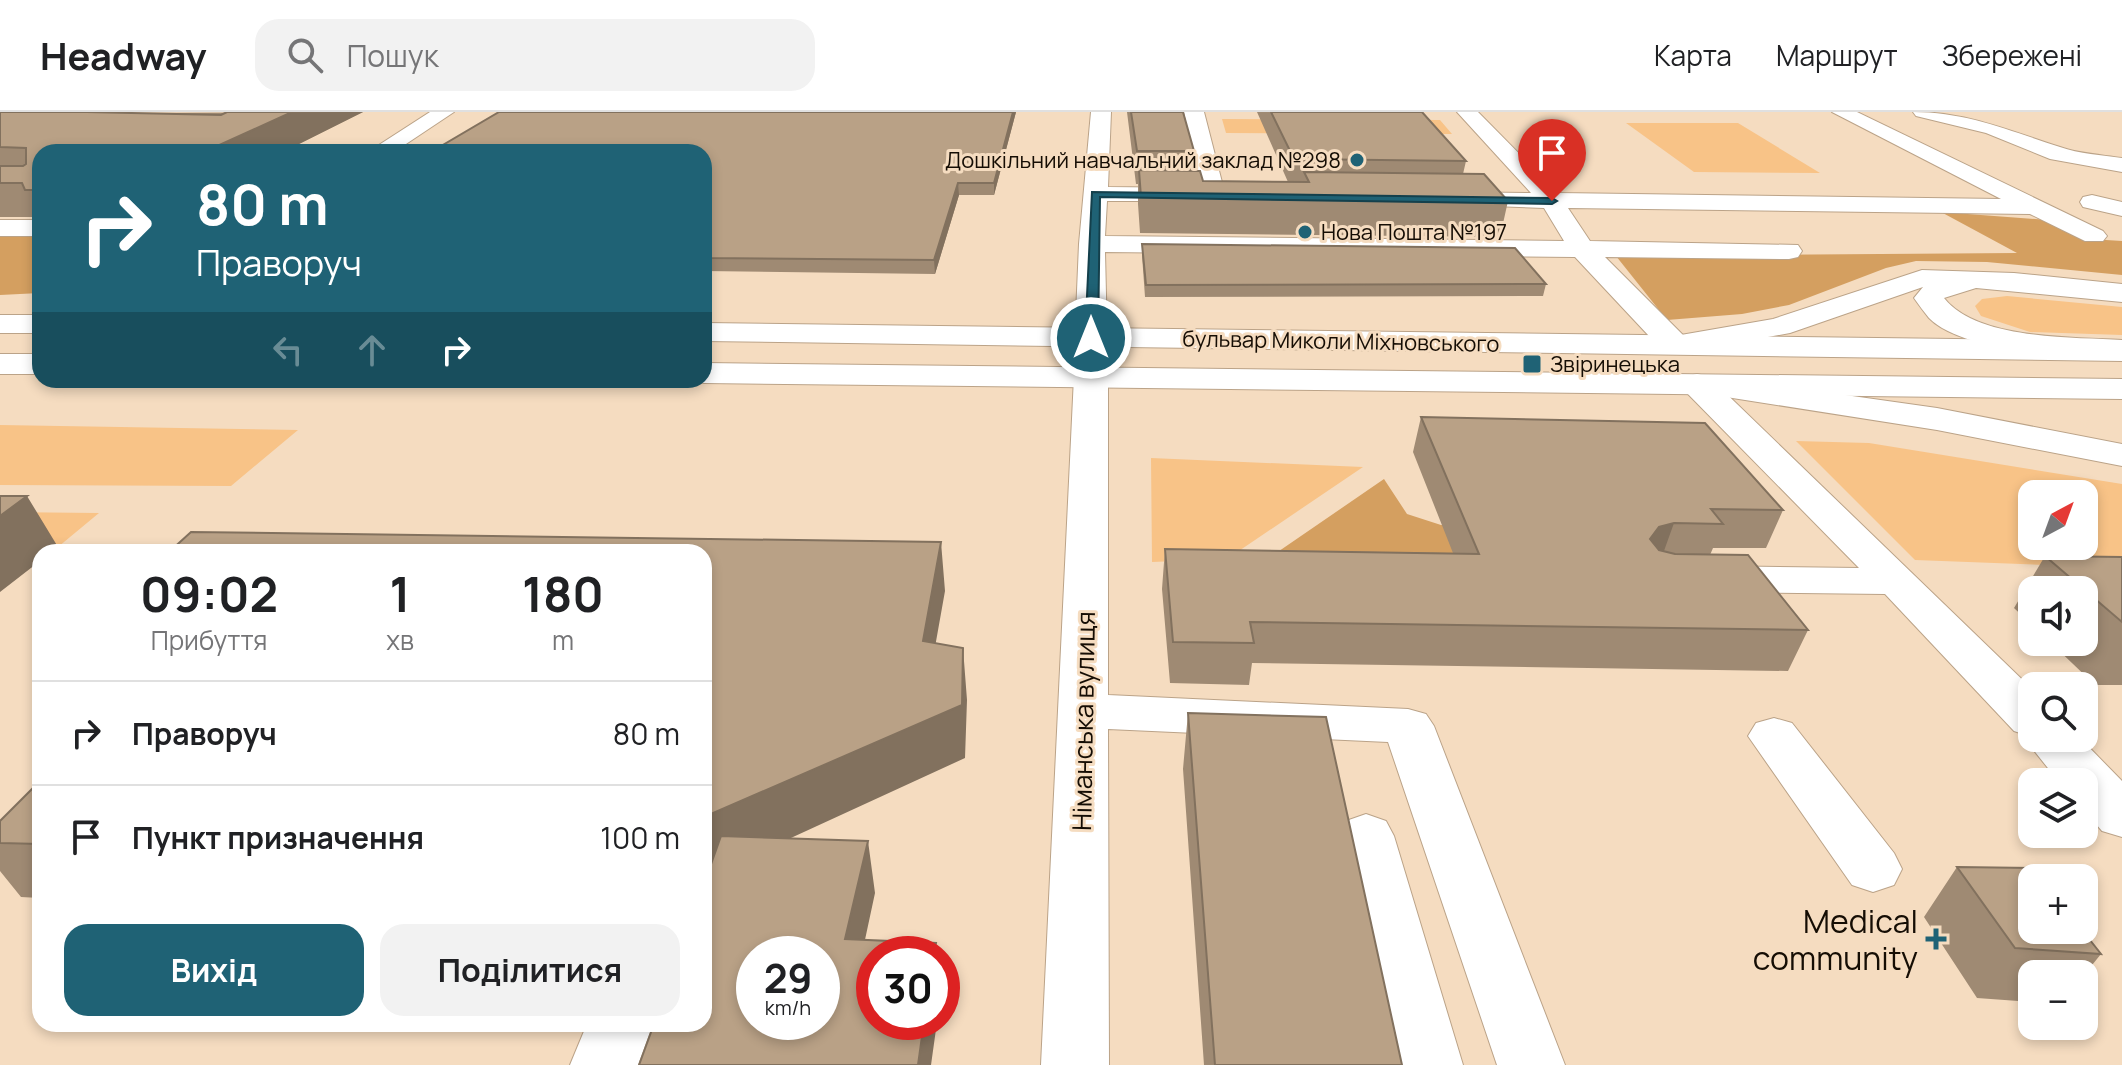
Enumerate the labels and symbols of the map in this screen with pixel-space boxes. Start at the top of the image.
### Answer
pin [1518,119,1586,201]
place label: Дошкільний навчальний заклад №298 [945,145,1341,175]
marker: Дошкільний навчальний заклад №298 [1348,151,1366,169]
place label: Нова Пошта №197 [1321,217,1507,247]
marker: Нова Пошта №197 [1296,223,1314,241]
position arrow [1049,296,1133,380]
street label: бульвар Миколи Міхновського [1182,323,1500,359]
place label: Звіринецька [1550,349,1680,379]
marker: Звіринецька [1521,353,1543,375]
north arrow [2018,480,2098,560]
street label: Німанська вулиця [1063,611,1103,831]
place label: Medical community [1753,899,1918,980]
marker: Medical community [1925,928,1947,950]
speed limit sign: 30 [856,936,960,1040]

